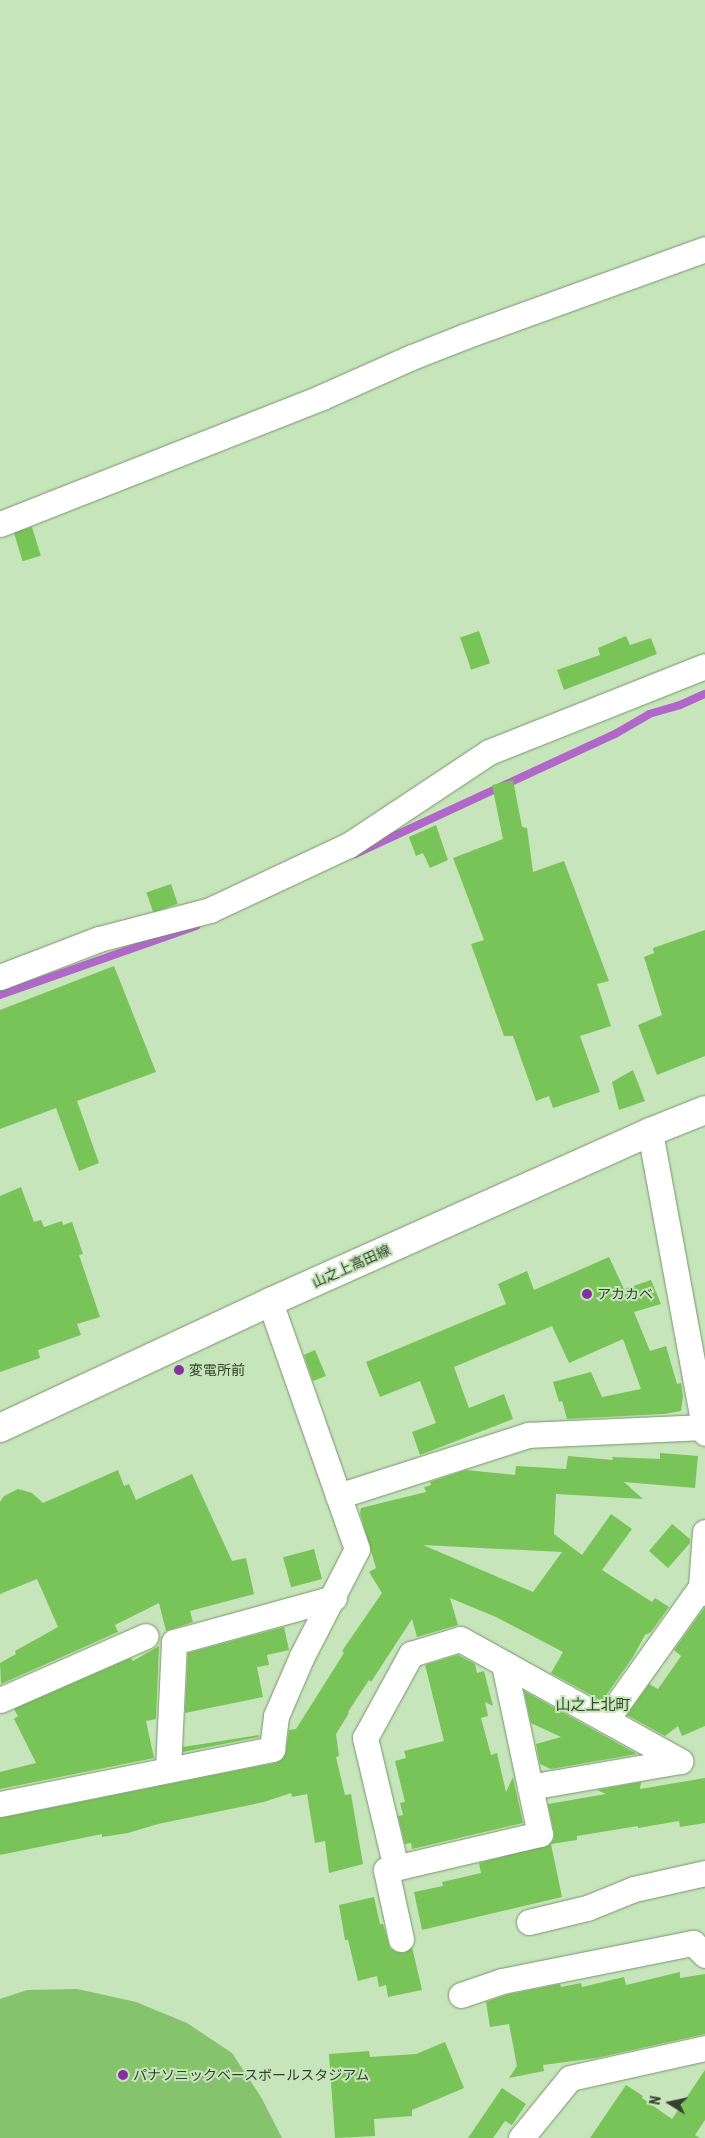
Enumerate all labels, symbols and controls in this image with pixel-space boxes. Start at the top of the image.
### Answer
street label: 山之上高田線 [309,1241,393,1291]
place label: アカカベ [597,1286,653,1302]
marker: アカカベ [581,1288,593,1300]
place label: 変電所前 [189,1362,245,1378]
marker: 変電所前 [173,1364,185,1376]
district label: 山之上北町 [556,1697,630,1715]
place label: パナソニックベースボールスタジアム [133,2067,371,2083]
marker: パナソニックベースボールスタジアム [117,2069,129,2081]
north arrow [645,2078,695,2128]
text: N [647,2095,664,2106]

